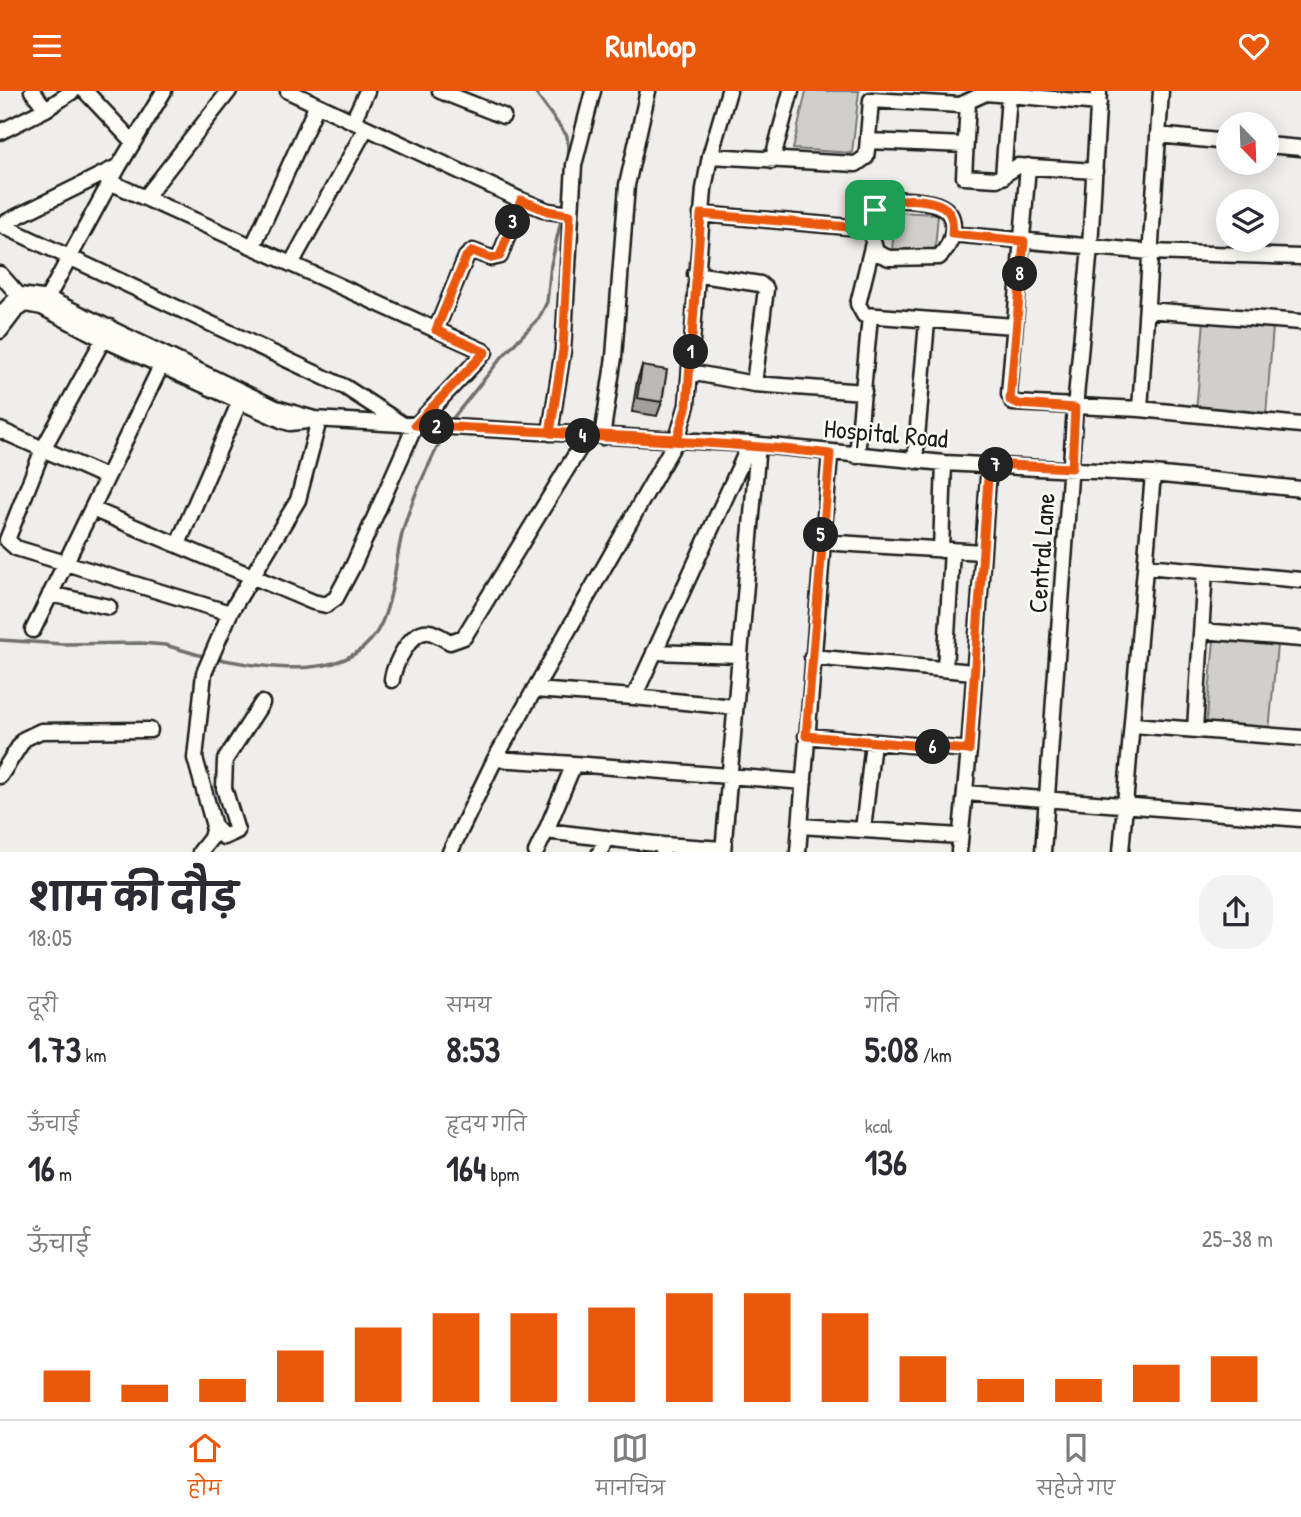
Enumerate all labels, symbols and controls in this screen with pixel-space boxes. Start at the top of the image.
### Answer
text: Runloop [606,24,695,67]
icon: menu [28,27,66,65]
icon: heart [1235,27,1273,65]
north arrow [1216,112,1279,175]
map controls [1216,112,1279,252]
pin [845,180,905,240]
button: layers [1216,189,1279,252]
icon: arrive [856,191,894,229]
pin: 3 [496,205,530,239]
text: 3 [508,208,517,234]
pin: 8 [1002,257,1038,291]
text: 8 [1015,260,1024,286]
pin: 1 [674,335,708,369]
text: 1 [687,338,694,364]
pin: 2 [420,409,454,445]
street label: Hospital Road [823,410,949,456]
text: 2 [432,413,441,439]
pin: 4 [566,419,600,453]
text: 4 [579,422,586,448]
pin: 7 [978,447,1014,483]
text: 7 [991,451,1000,477]
street label: Central Lane [1019,492,1063,614]
pin: 5 [804,517,838,553]
text: 5 [816,521,825,547]
pin: 6 [916,729,950,765]
text: 6 [929,733,936,759]
text: शाम की दौड़ [28,870,238,922]
button: share [1199,875,1273,949]
text: 18:05 [28,922,72,953]
text: दूरी [28,992,58,1018]
text: समय [446,992,492,1018]
text: गति [865,992,899,1018]
text: 1.73 [28,1026,81,1073]
text: 8:53 [446,1026,500,1073]
text: 5:08 [865,1026,918,1073]
text: km [81,1042,106,1068]
text: /km [918,1042,952,1068]
text: ऊँचाई [28,1111,79,1137]
text: हृदय गति [446,1111,527,1137]
text: kcal [865,1113,892,1139]
text: 136 [865,1139,907,1186]
text: 16 [28,1145,55,1192]
text: 164 [446,1145,486,1192]
text: m [55,1161,72,1187]
text: bpm [486,1161,519,1187]
text: 25–38 m [1202,1223,1273,1254]
text: ऊँचाई [28,1228,90,1259]
tab: होम [186,1429,224,1509]
tab: मानचित्र [595,1429,665,1509]
tab: सहेजे गए [1037,1429,1115,1509]

